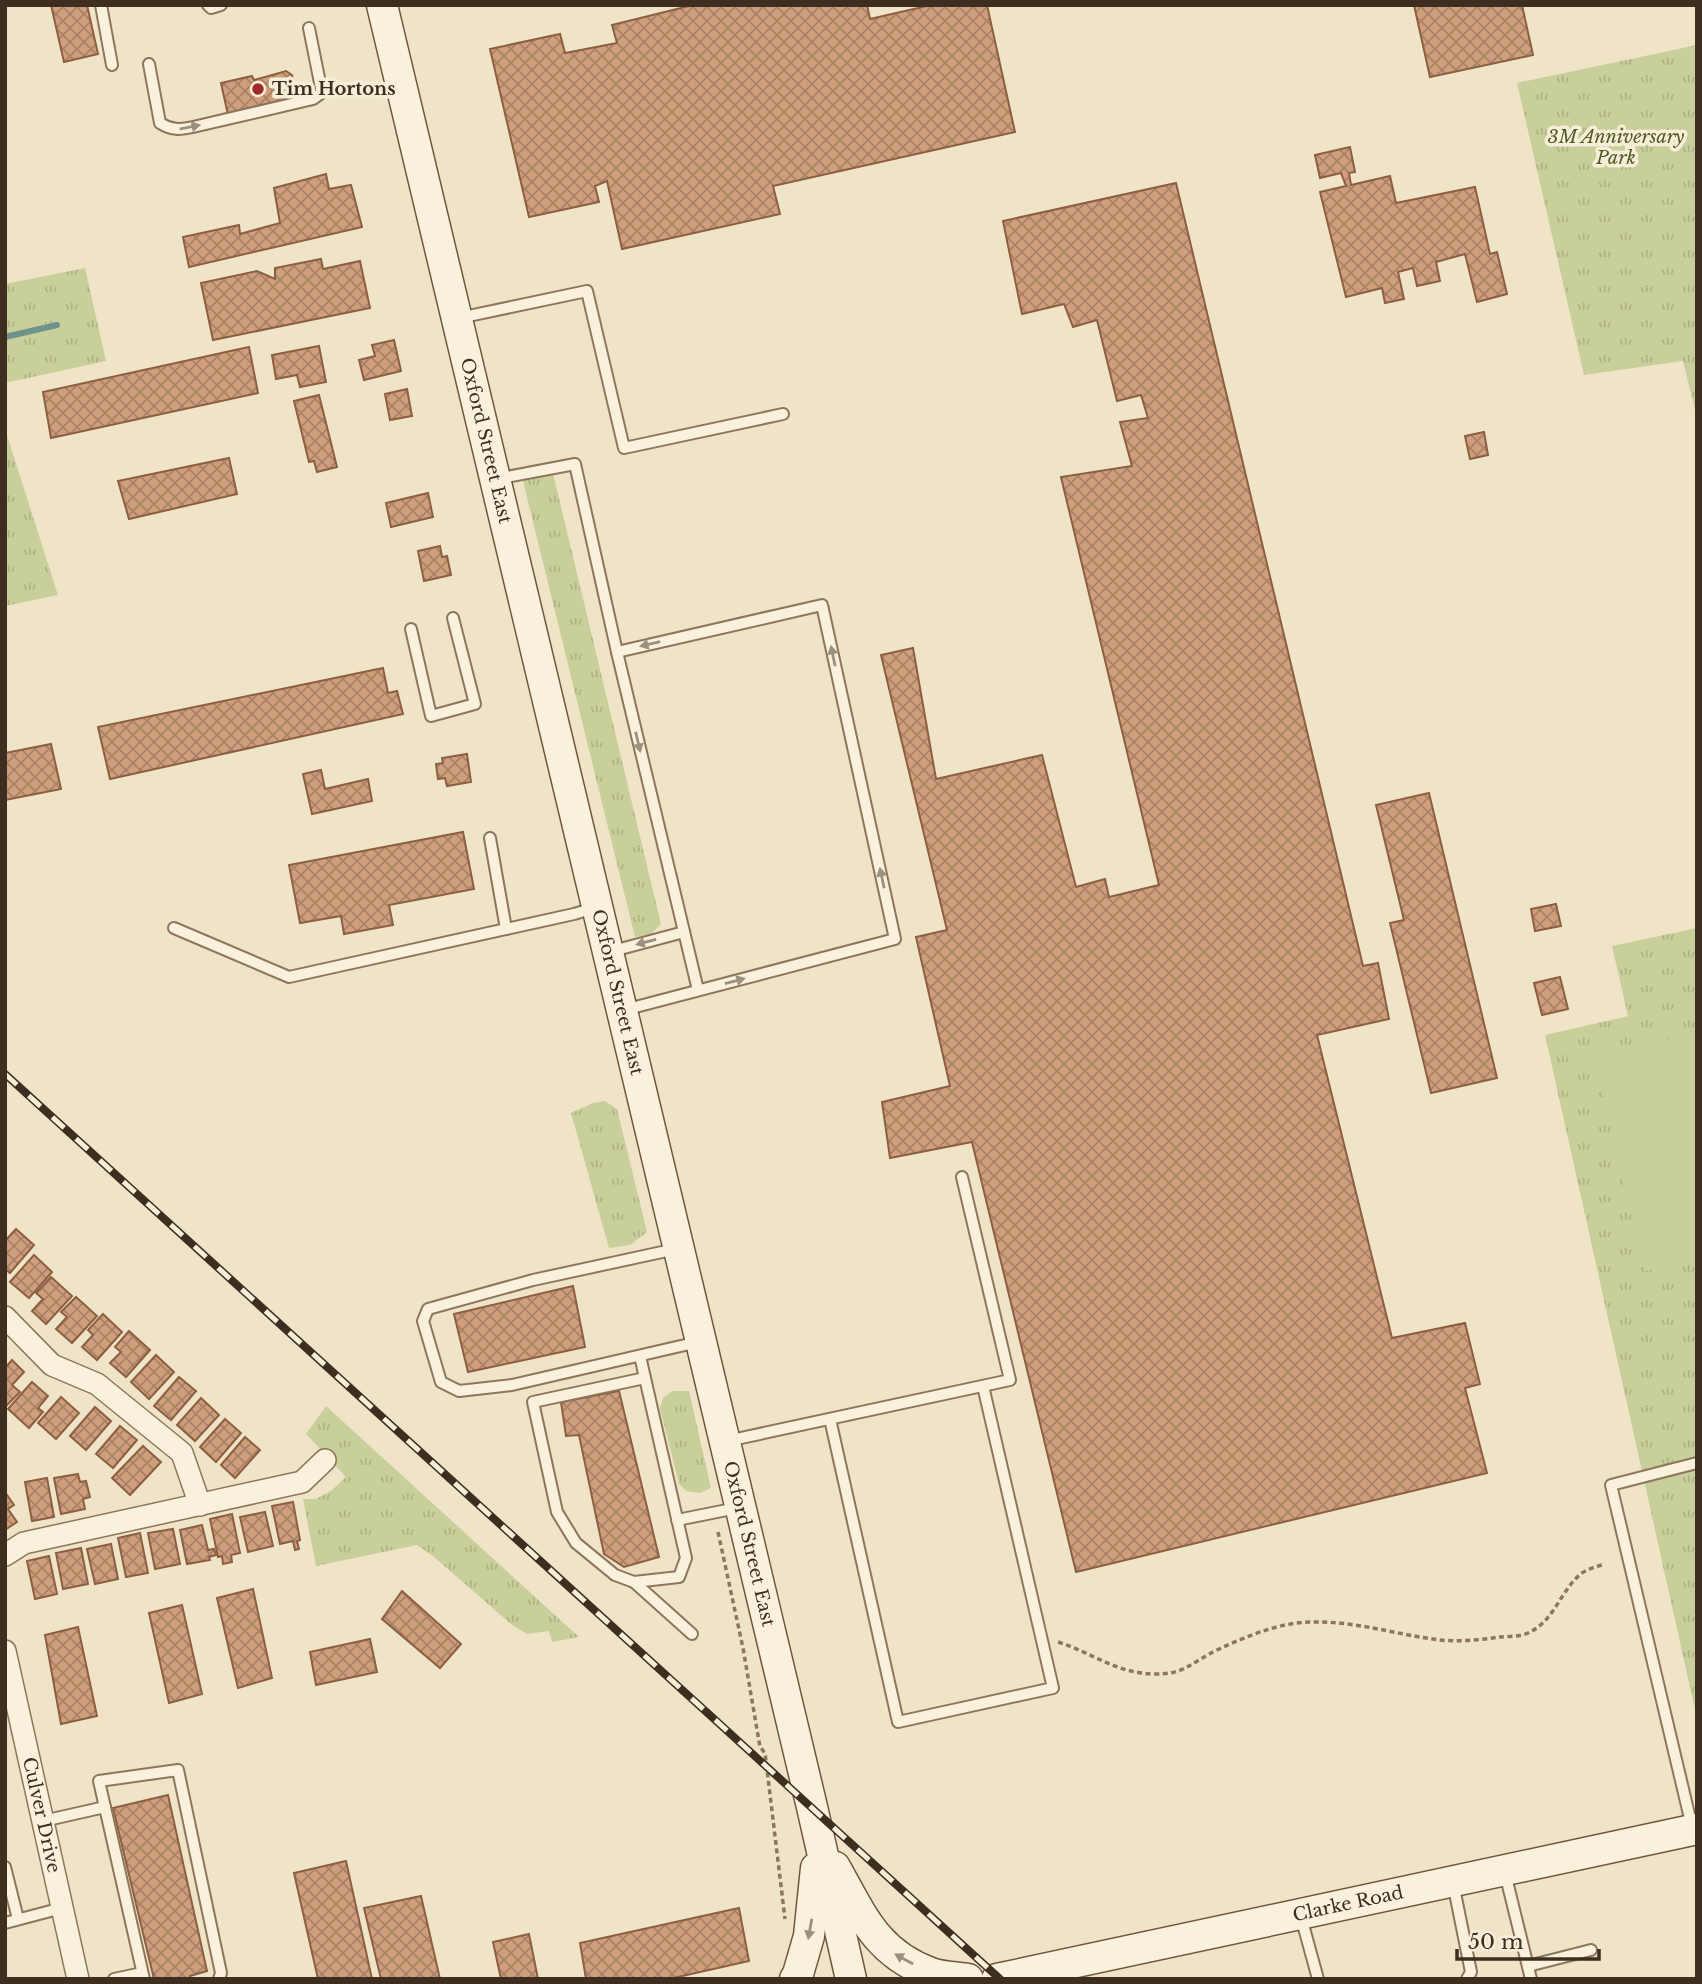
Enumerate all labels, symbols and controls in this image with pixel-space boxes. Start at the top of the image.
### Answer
place label: Tim Hortons [272,78,396,100]
marker: Tim Hortons [250,81,266,97]
one-way arrow [179,121,201,132]
park label: 3M Anniversary Park [1548,126,1685,169]
street label: Oxford Street East [456,356,516,526]
one-way arrow [639,639,661,650]
one-way arrow [827,645,838,667]
one-way arrow [633,731,644,753]
one-way arrow [876,867,887,889]
street label: Oxford Street East [587,907,648,1078]
one-way arrow [634,937,656,948]
one-way arrow [724,975,746,986]
street label: Oxford Street East [719,1459,780,1629]
street label: Culver Drive [18,1755,65,1875]
street label: Clarke Road [1291,1881,1405,1926]
one-way arrow [804,1918,815,1940]
scale bar [1457,1918,1599,1962]
text: 50 m [1468,1929,1524,1955]
one-way arrow [894,1953,914,1965]

